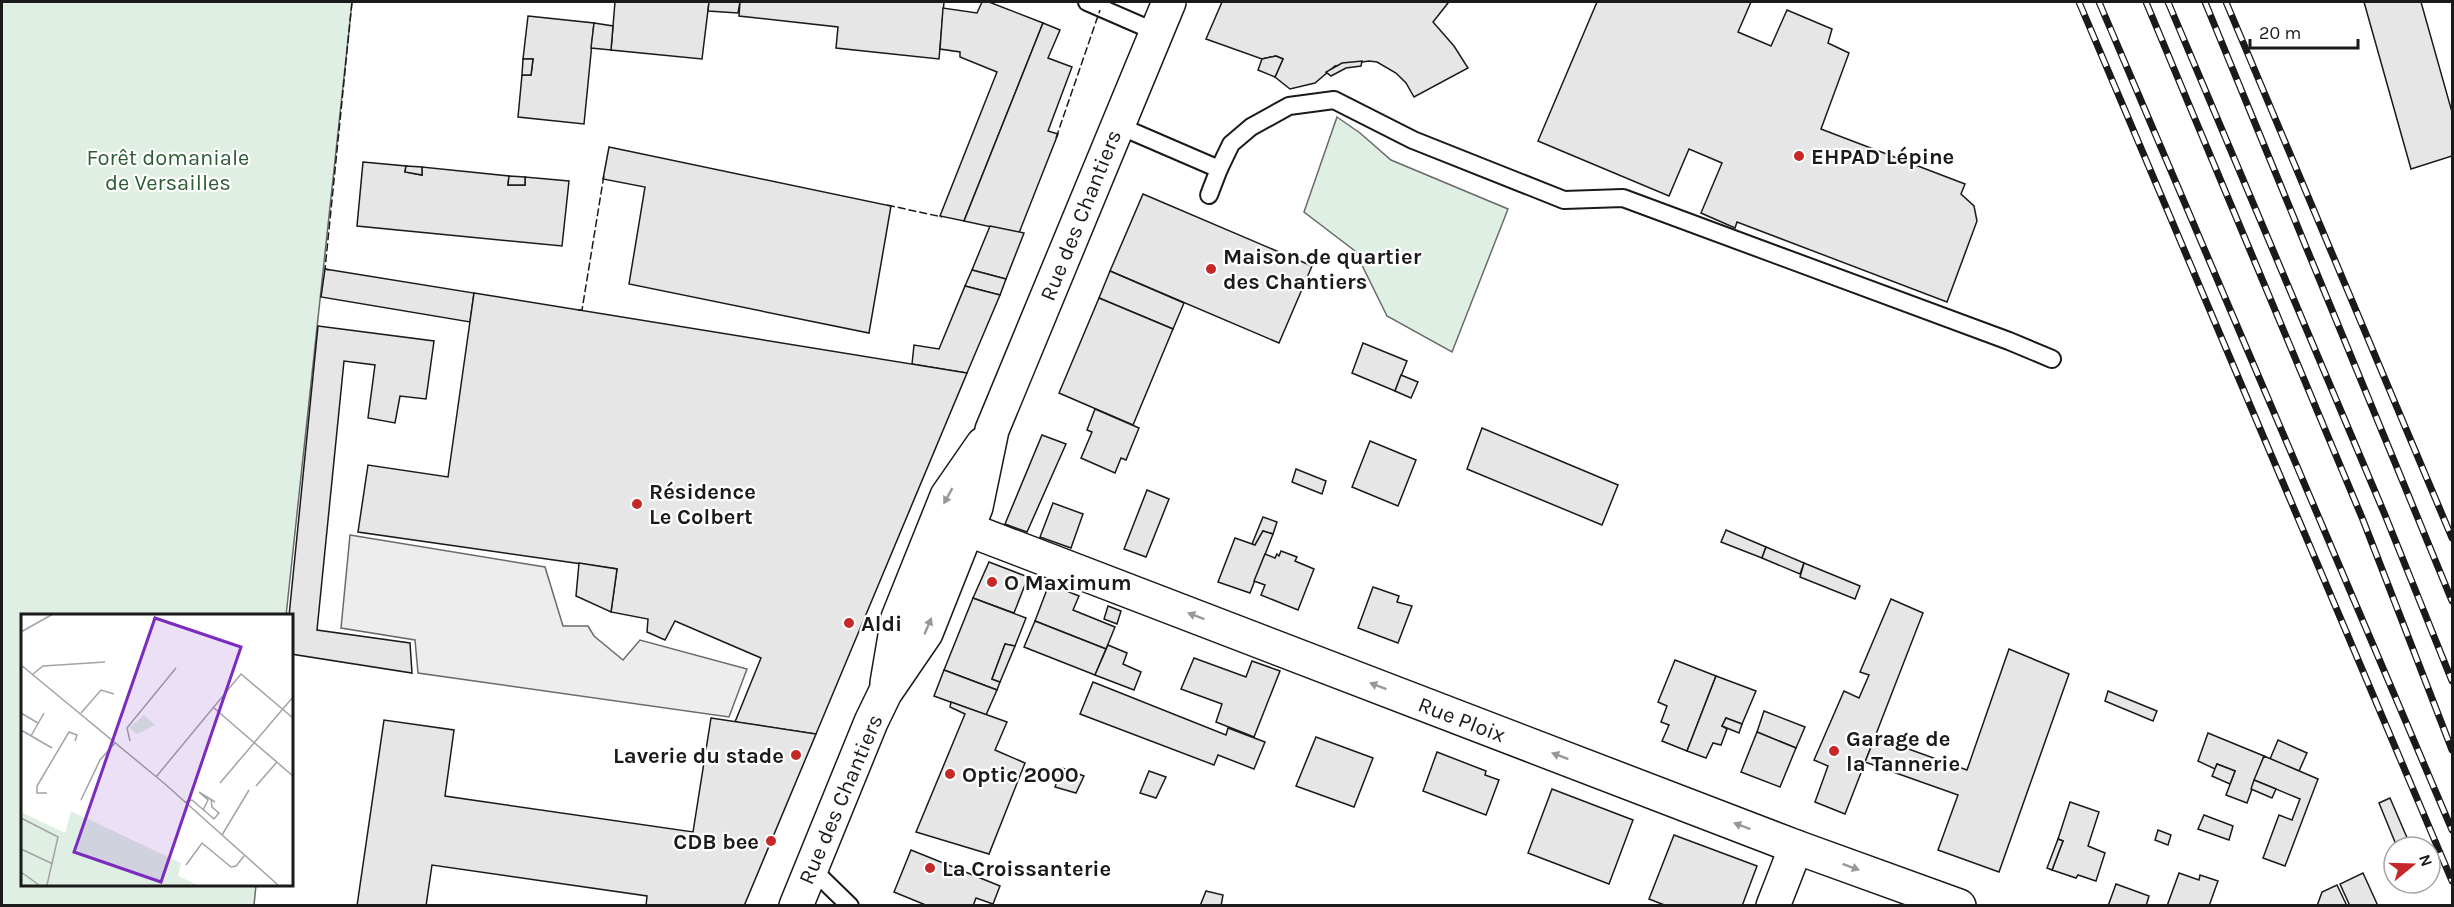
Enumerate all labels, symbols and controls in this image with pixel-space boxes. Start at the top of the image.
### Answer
scale bar [2250,12,2358,50]
text: 20 m [2259,22,2301,44]
street label: Rue des Chantiers [1035,126,1127,305]
place label: EHPAD Lépine [1811,144,1954,170]
park label: Forêt domaniale de Versailles [87,145,249,196]
marker: EHPAD Lépine [1792,149,1806,163]
place label: Maison de quartier des Chantiers [1223,244,1422,295]
marker: Maison de quartier des Chantiers [1204,262,1218,276]
place label: Résidence Le Colbert [649,479,756,530]
one-way arrow [943,488,953,505]
marker: Résidence Le Colbert [630,497,644,511]
place label: O Maximum [1004,570,1132,596]
marker: O Maximum [985,575,999,589]
place label: Aldi [861,611,902,637]
one-way arrow [1187,611,1205,620]
inset map [21,614,292,886]
marker: Aldi [842,616,856,630]
one-way arrow [923,617,933,635]
one-way arrow [1369,681,1387,690]
street label: Rue Ploix [1414,691,1509,748]
street label: Rue des Chantiers [793,710,888,888]
place label: Garage de la Tannerie [1846,726,1960,777]
place label: Laverie du stade [613,743,784,769]
marker: Garage de la Tannerie [1827,744,1841,758]
marker: Laverie du stade [789,748,803,762]
one-way arrow [1551,751,1569,760]
place label: Optic 2000 [962,762,1079,788]
marker: Optic 2000 [943,767,957,781]
one-way arrow [1732,821,1750,831]
place label: CDB bee [673,829,759,855]
marker: CDB bee [764,834,778,848]
north arrow [2382,835,2442,895]
text: N [2415,852,2437,869]
place label: La Croissanterie [942,856,1111,882]
marker: La Croissanterie [923,861,937,875]
one-way arrow [1842,863,1860,873]

